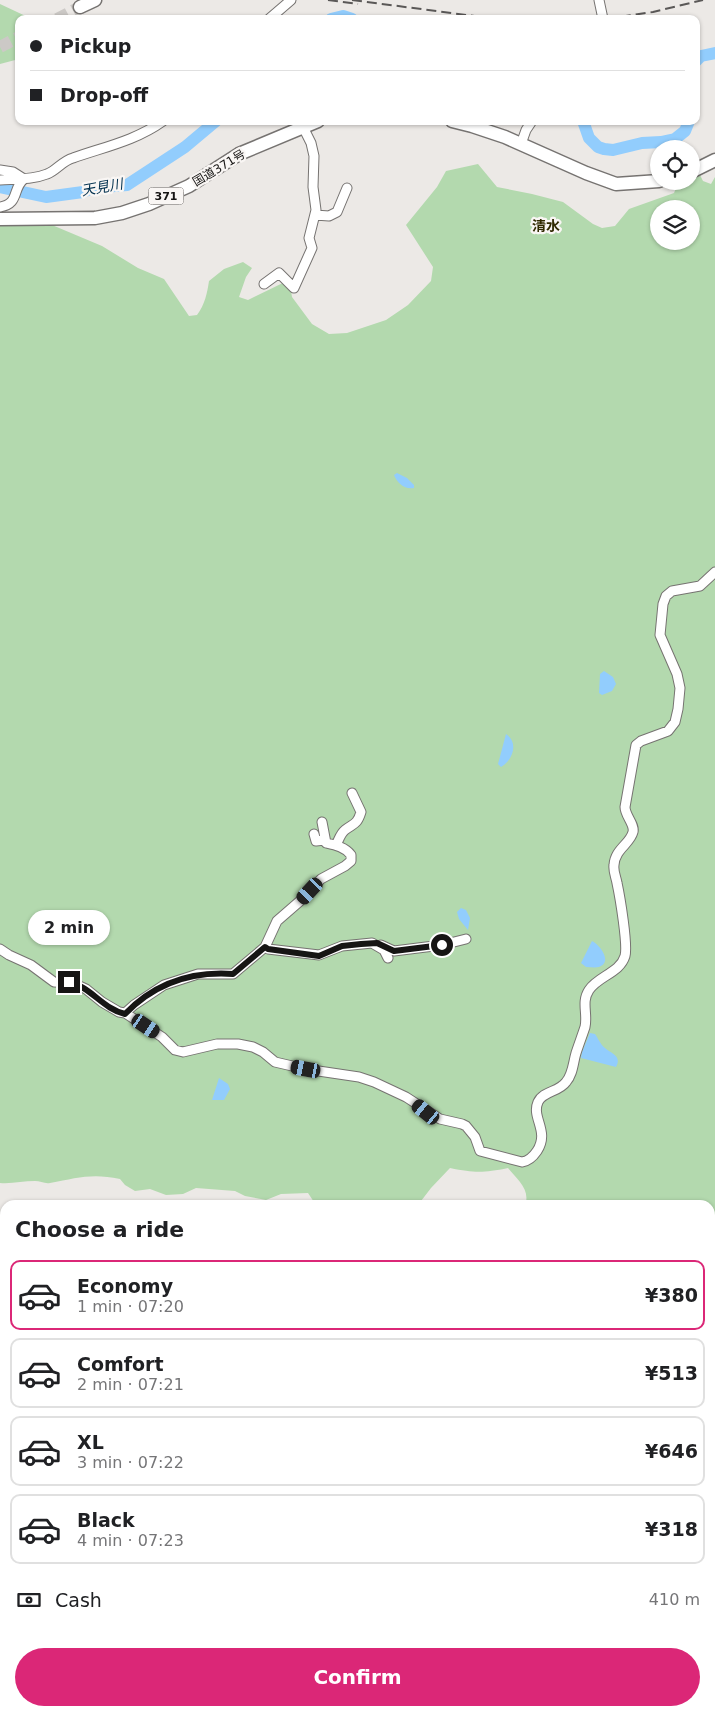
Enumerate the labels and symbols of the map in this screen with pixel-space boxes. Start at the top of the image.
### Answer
street label: 国道371号 [190,147,248,189]
water label: 天見川 [80,175,126,199]
road number: 371 [148,188,184,205]
district label: 清水 [532,218,560,234]
car [294,875,325,907]
callout: 2 min [28,910,110,944]
route start [431,934,453,956]
route end [58,971,80,993]
car [129,1011,162,1041]
car [289,1059,322,1079]
car [409,1097,442,1127]

